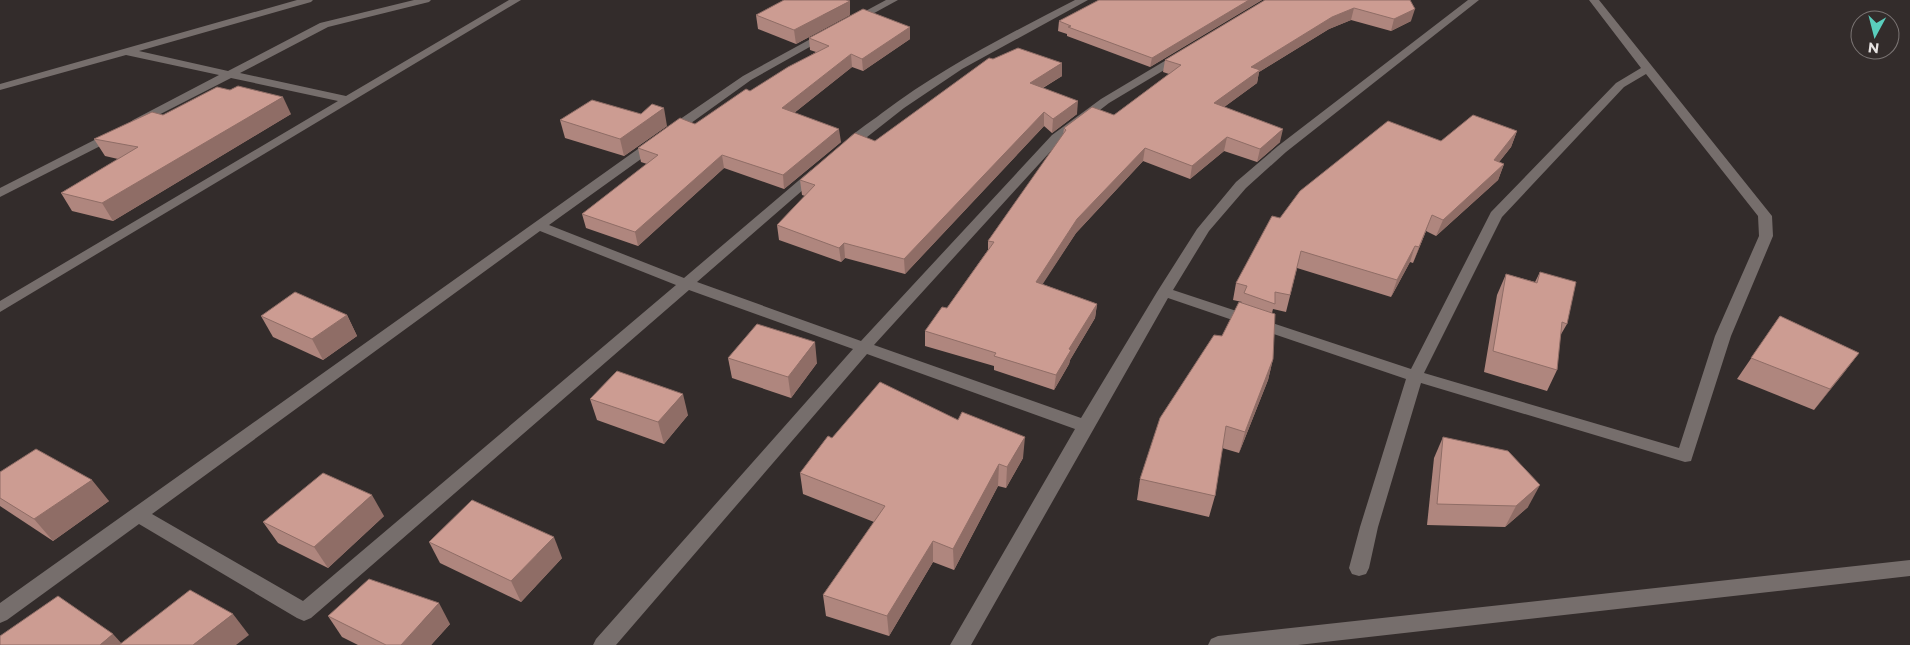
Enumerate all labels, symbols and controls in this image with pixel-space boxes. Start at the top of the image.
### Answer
north arrow [1850,10,1900,60]
text: N [1867,38,1880,58]

